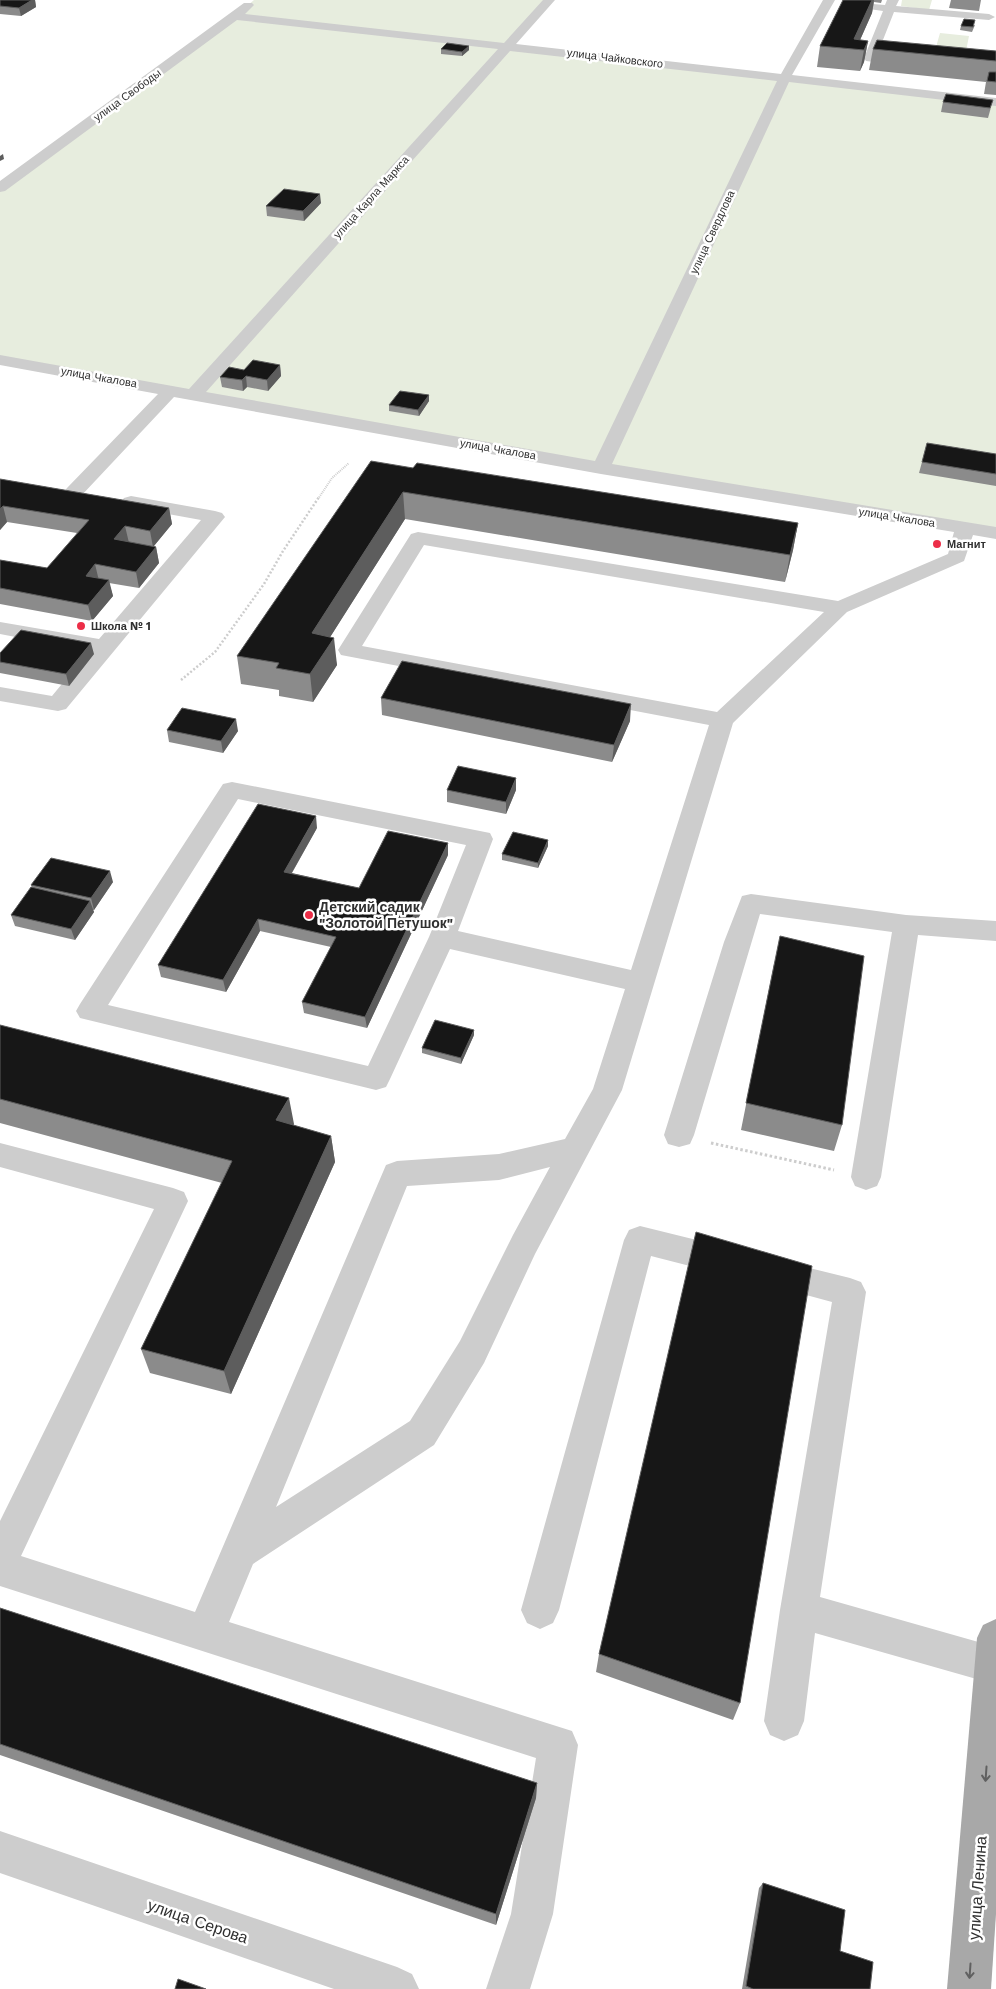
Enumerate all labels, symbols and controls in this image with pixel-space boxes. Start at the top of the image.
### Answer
street label: улица Чайковского [566,46,664,71]
street label: улица Свободы [91,67,164,124]
street label: улица Карла Маркса [331,153,412,241]
street label: улица Свердлова [687,188,738,276]
street label: улица Чкалова [60,364,139,391]
street label: улица Чкалова [459,436,538,463]
street label: улица Чкалова [858,505,937,530]
marker: Магнит [931,538,943,550]
place label: Магнит [947,538,986,551]
marker: Школа № 1 [75,620,87,632]
place label: Школа № 1 [91,620,151,633]
place label: Детский садик "Золотой Петушок" [319,899,453,931]
marker: Детский садик "Золотой Петушок" [303,909,315,921]
one-way arrow [981,1766,990,1782]
street label: улица Ленина [964,1835,991,1941]
street label: улица Серова [145,1895,251,1948]
one-way arrow [966,1963,975,1979]

